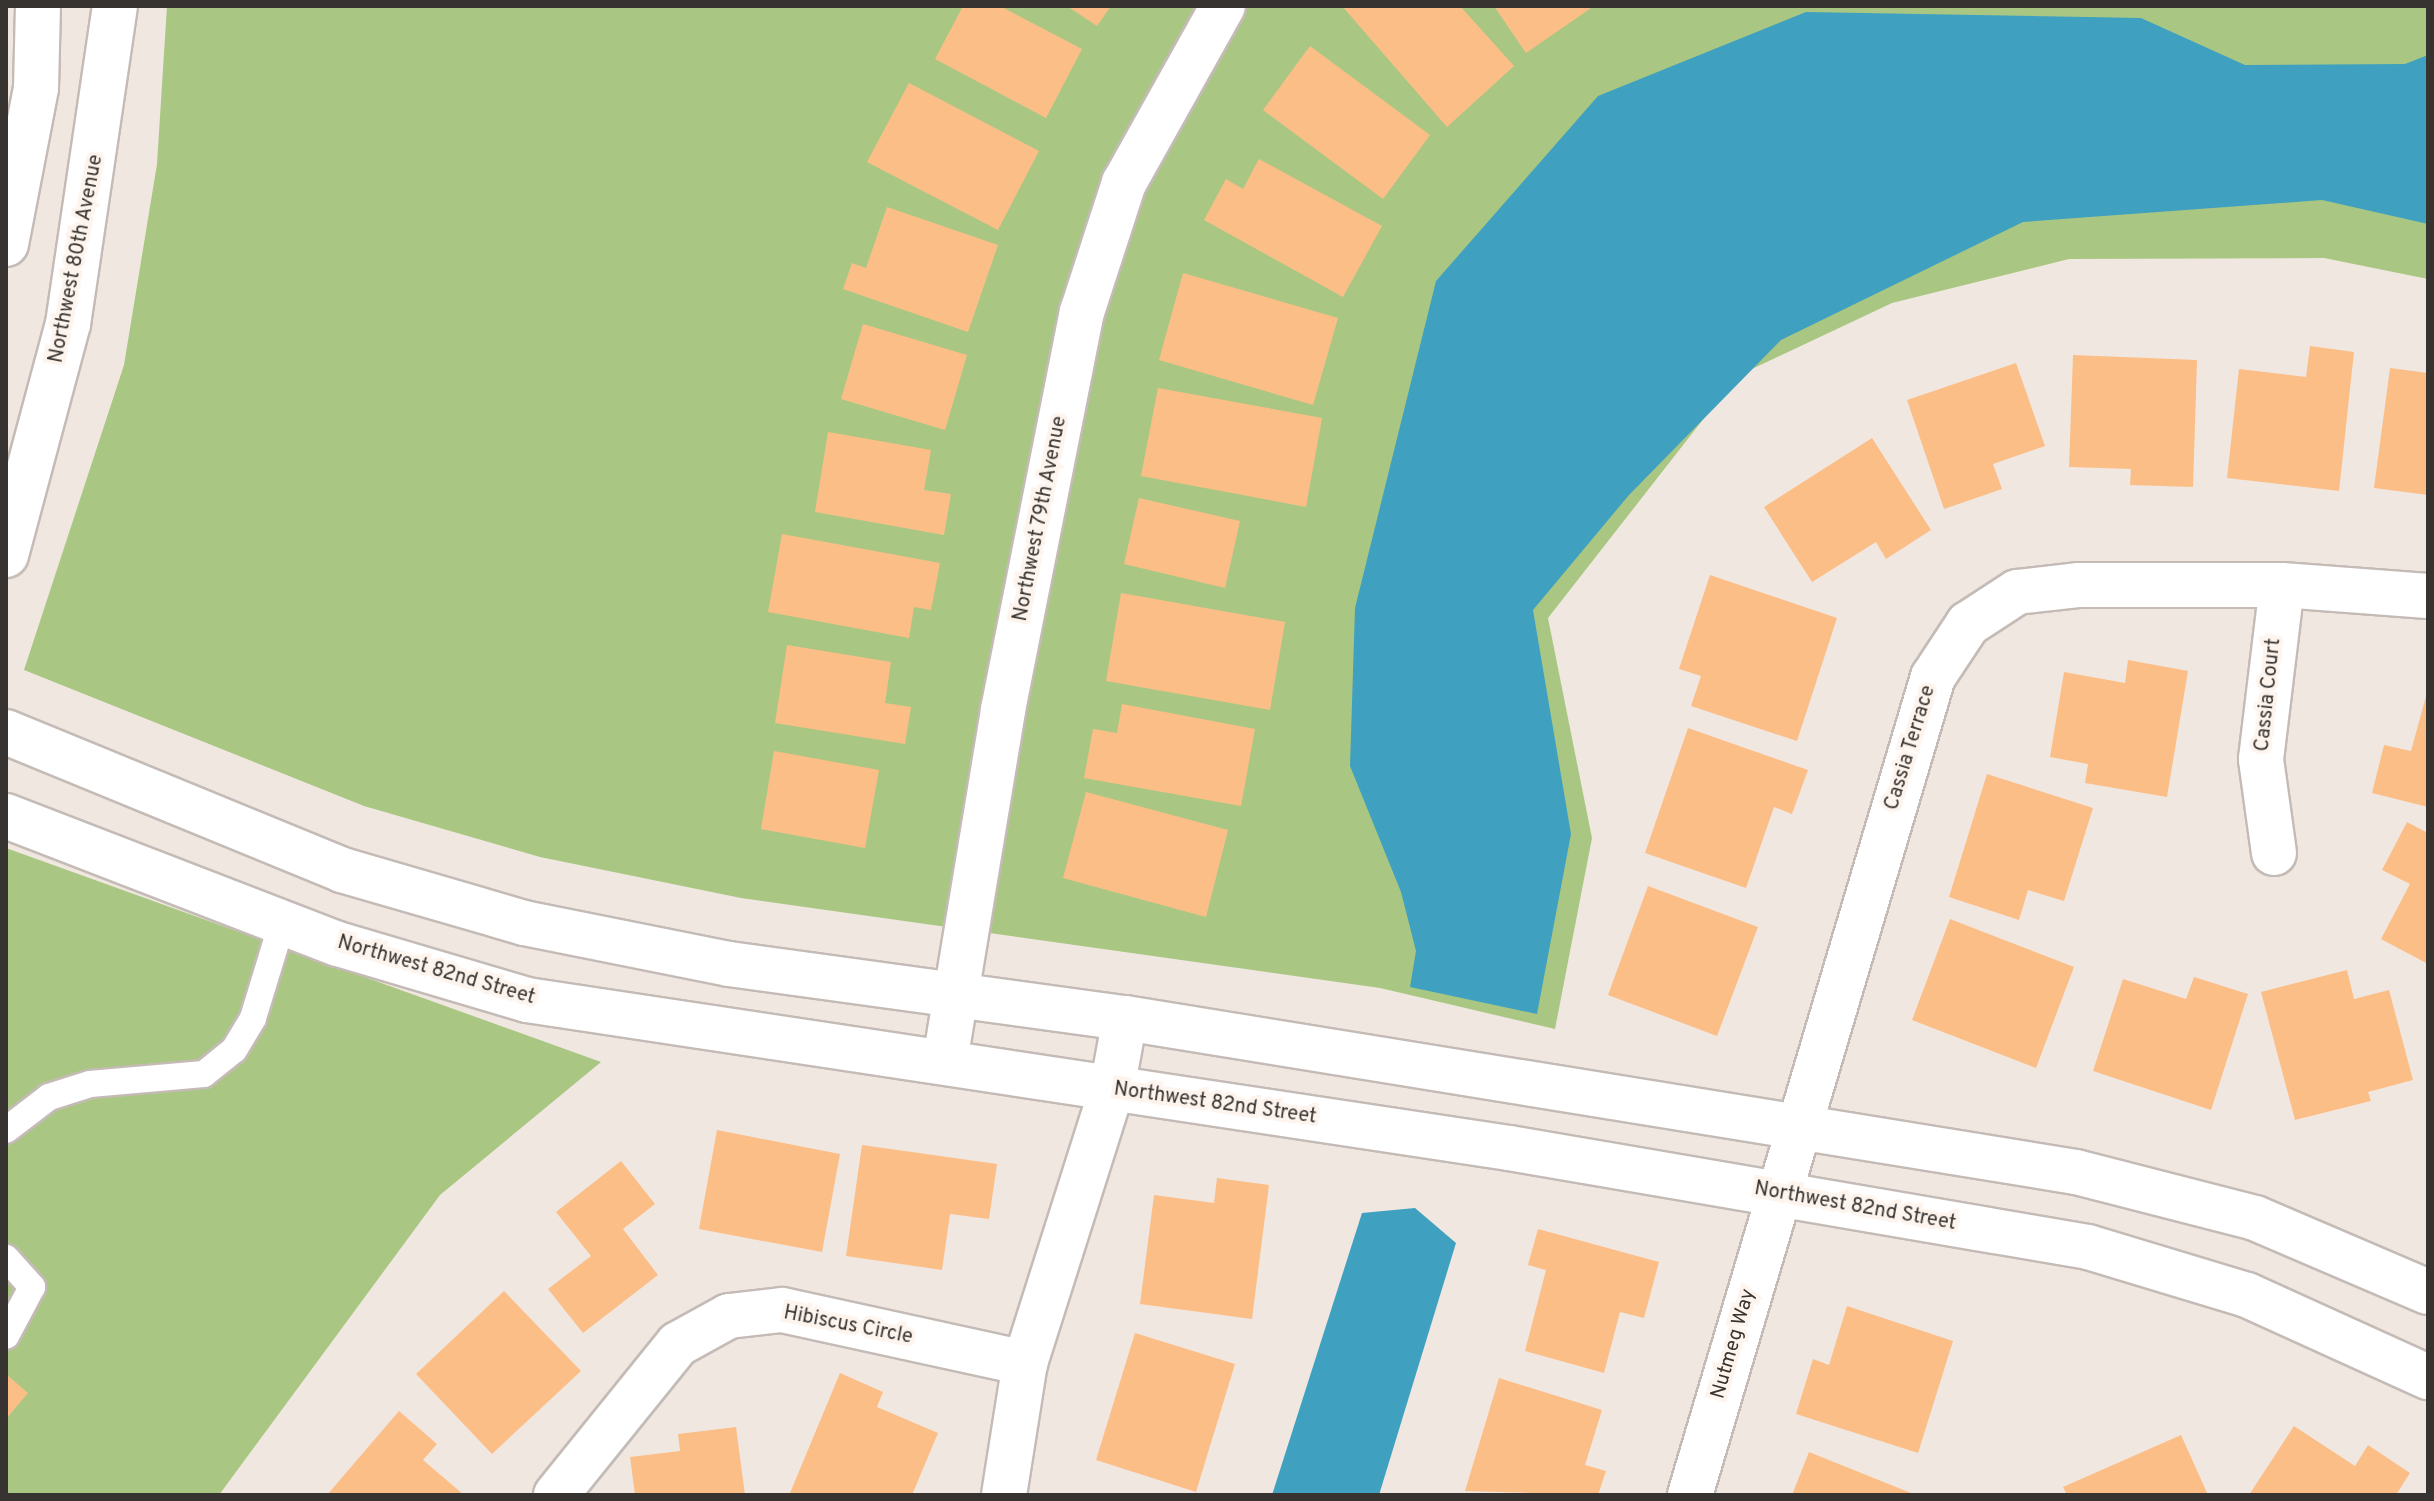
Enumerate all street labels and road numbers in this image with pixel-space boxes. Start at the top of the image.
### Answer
street label: Northwest 80th Avenue [45,152,109,366]
street label: Northwest 79th Avenue [1009,414,1073,624]
street label: Cassia Court [2251,637,2287,753]
street label: Cassia Terrace [1880,682,1942,814]
street label: Northwest 82nd Street [335,931,537,1011]
street label: Northwest 82nd Street [1112,1078,1318,1130]
street label: Northwest 82nd Street [1752,1177,1958,1237]
street label: Nutmeg Way [1707,1286,1761,1402]
street label: Hibiscus Circle [781,1302,915,1350]

